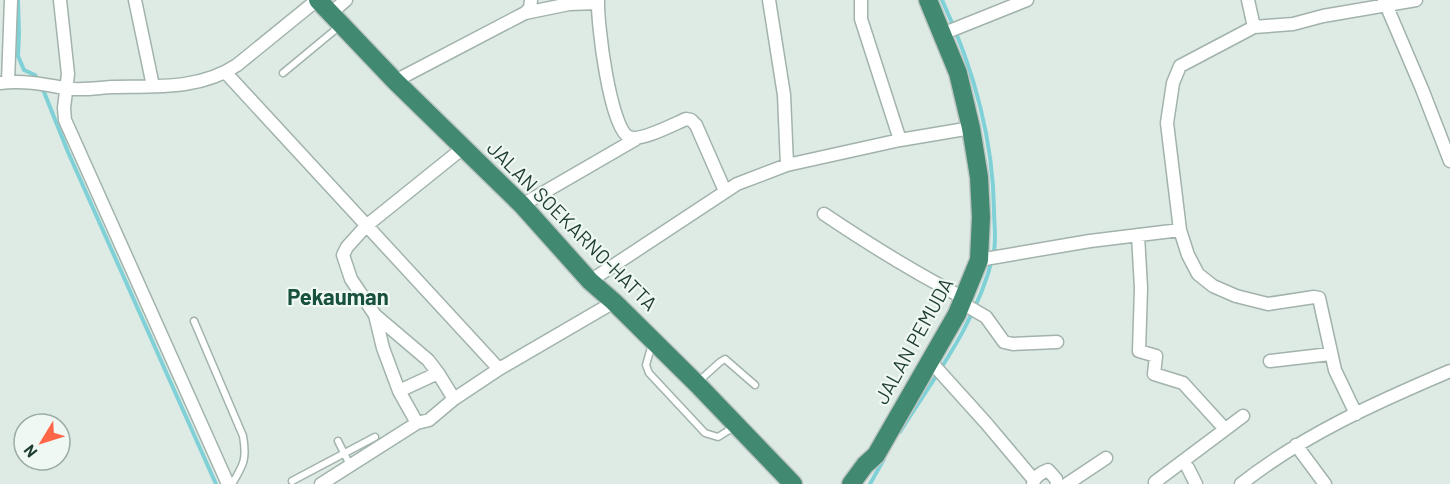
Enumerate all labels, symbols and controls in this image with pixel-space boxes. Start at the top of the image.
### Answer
street label: JALAN SOEKARNO-HATTA [483,135,663,315]
street label: JALAN PEMUDA [869,273,958,408]
district label: Pekauman [287,283,389,309]
north arrow [12,412,72,472]
text: N [19,442,41,462]

